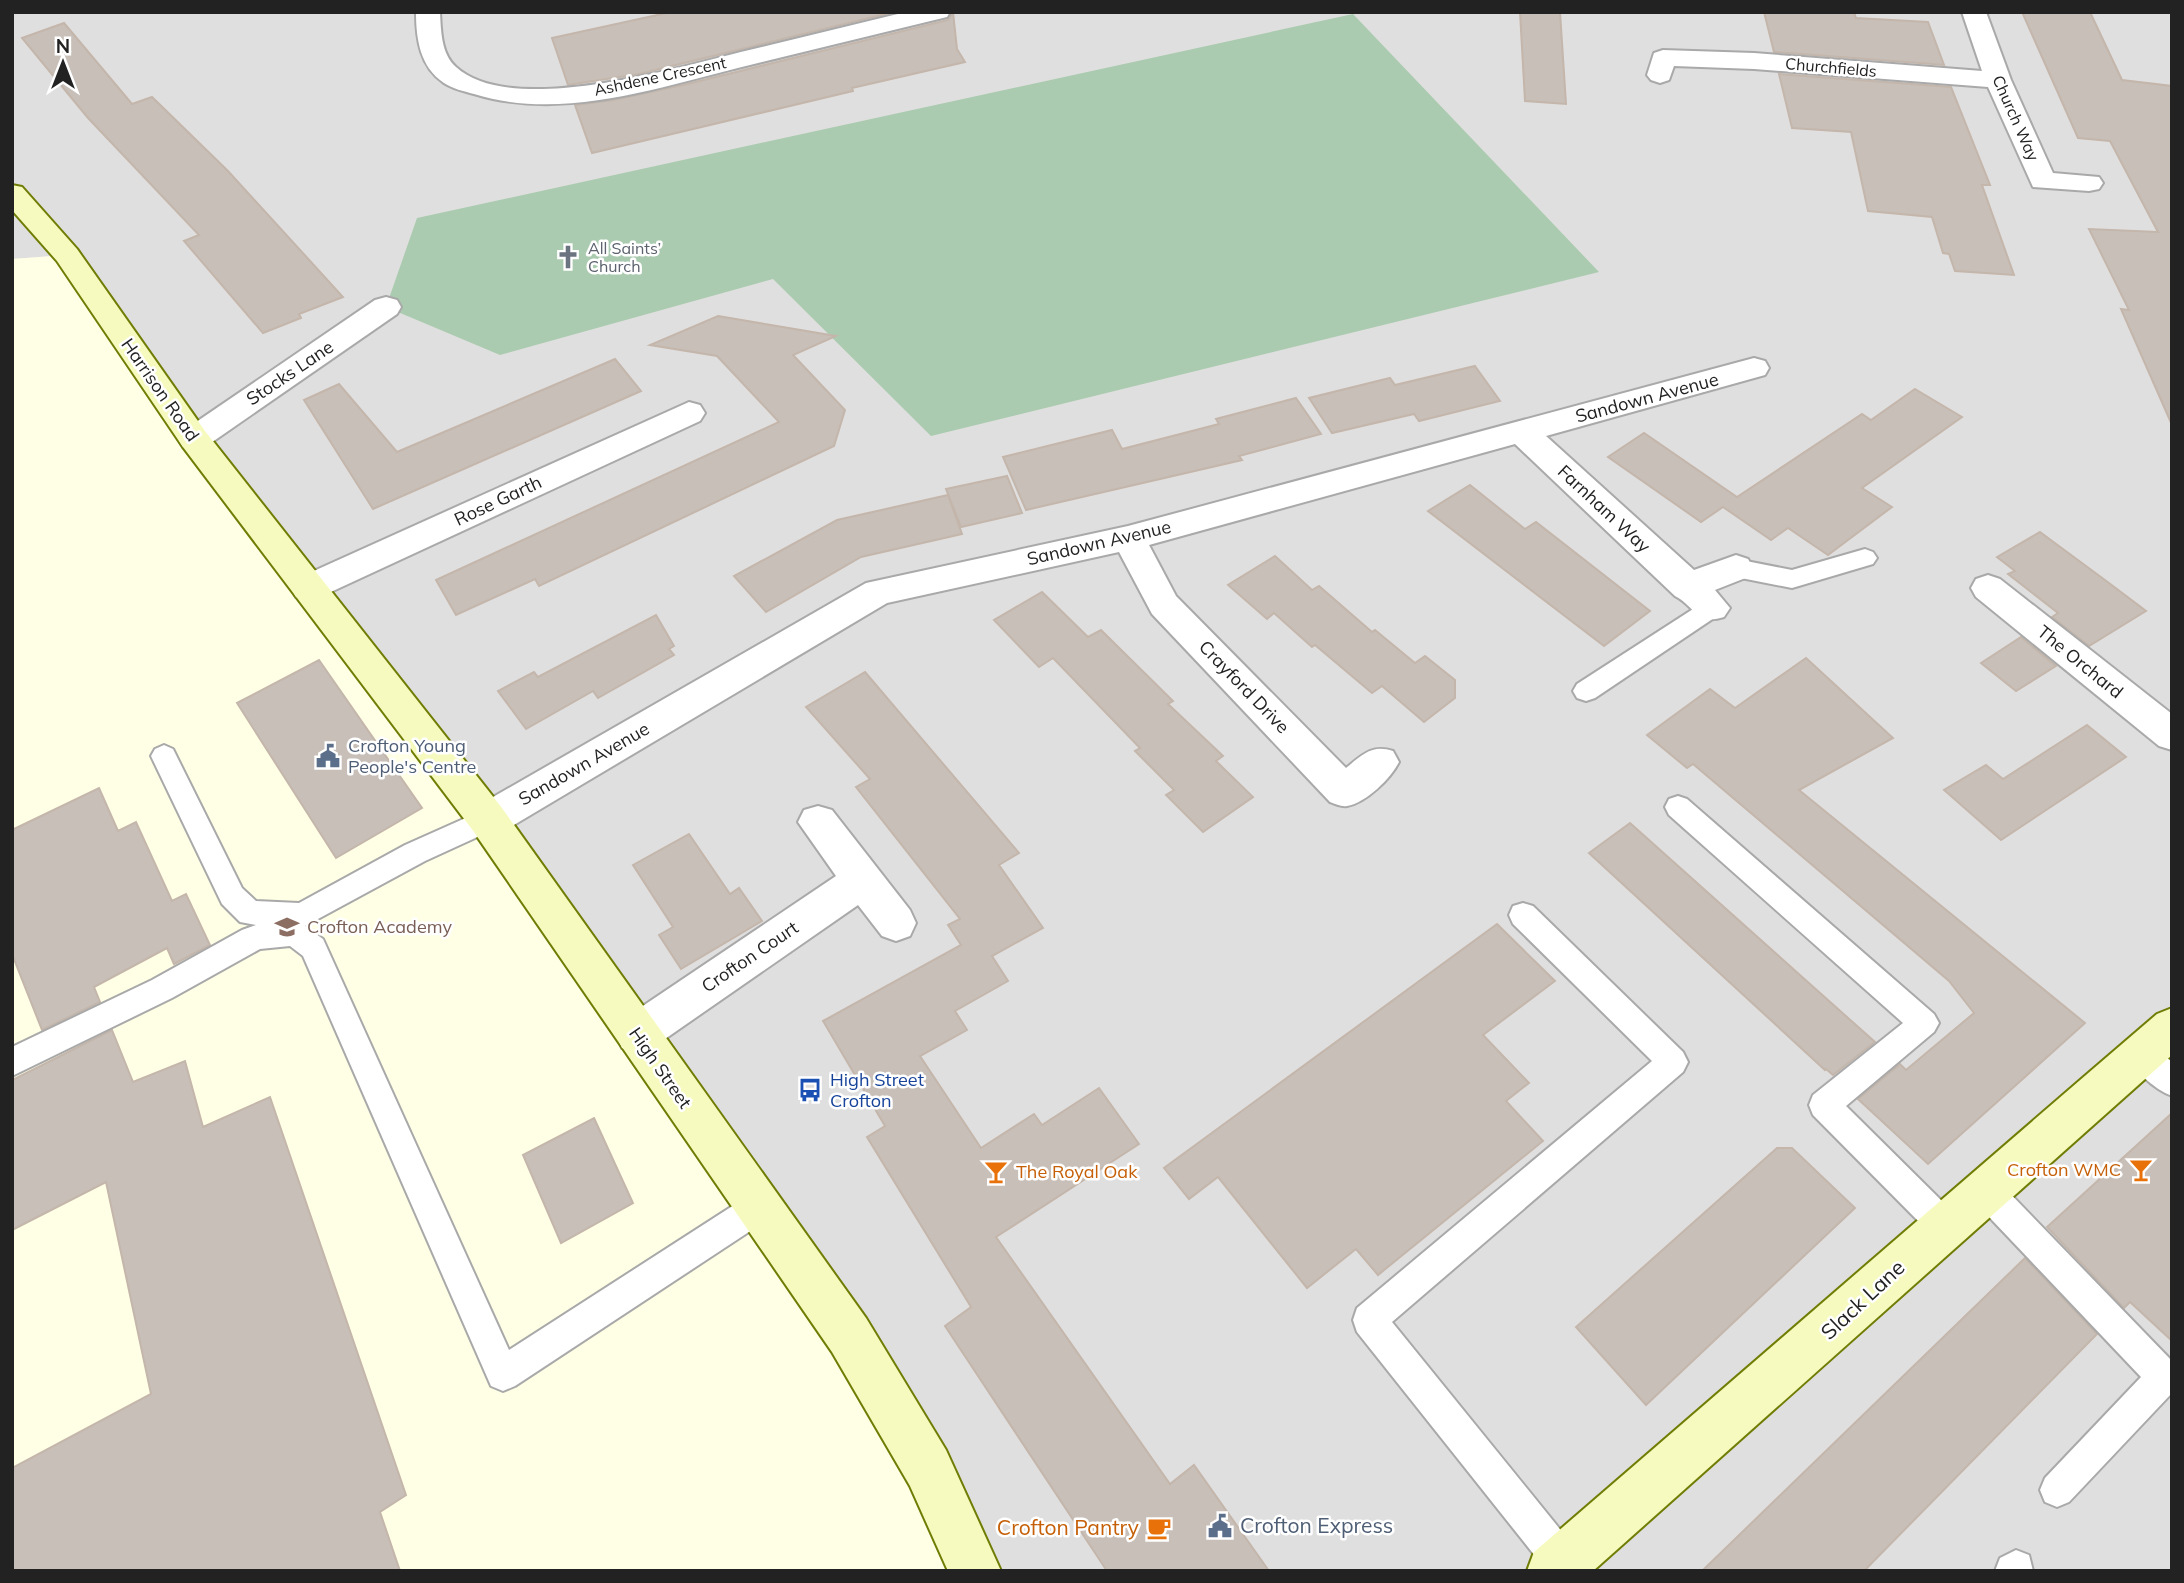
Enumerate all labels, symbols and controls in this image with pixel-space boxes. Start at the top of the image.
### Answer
north arrow [28,28,98,98]
text: N [56,34,70,58]
street label: Ashdene Crescent [592,52,728,100]
street label: Churchfields [1784,53,1878,81]
street label: Church Way [1988,72,2044,164]
place label: All Saints’ Church [588,238,661,276]
church icon: All Saints’ Church [554,243,582,271]
street label: Harrison Road [116,334,204,446]
street label: Stocks Lane [242,335,338,410]
street label: Sandown Avenue [1573,367,1721,428]
street label: Farnham Way [1553,460,1656,558]
street label: Rose Garth [450,470,545,531]
street label: Sandown Avenue [1025,515,1173,570]
street label: The Orchard [2033,620,2128,703]
street label: Crayford Drive [1194,635,1295,738]
street label: Sandown Avenue [514,717,653,810]
place label: Crofton Young People's Centre [348,734,476,778]
public building icon: Crofton Young People's Centre [314,742,342,770]
school or university icon: Crofton Academy [273,913,301,941]
place label: Crofton Academy [307,915,452,938]
street label: Crofton Court [697,916,803,997]
street label: High Street [624,1023,697,1113]
place label: High Street Crofton [830,1068,924,1112]
bus stop icon: High Street Crofton [796,1076,824,1104]
bar icon: Crofton WMC [2127,1156,2155,1184]
bar icon: The Royal Oak [982,1158,1010,1186]
place label: Crofton WMC [2007,1158,2121,1181]
place label: The Royal Oak [1016,1160,1138,1183]
street label: Slack Lane [1815,1254,1910,1345]
public building icon: Crofton Express [1206,1512,1234,1540]
place label: Crofton Express [1240,1512,1393,1538]
place label: Crofton Pantry [997,1514,1139,1540]
cafe icon: Crofton Pantry [1145,1514,1173,1542]

